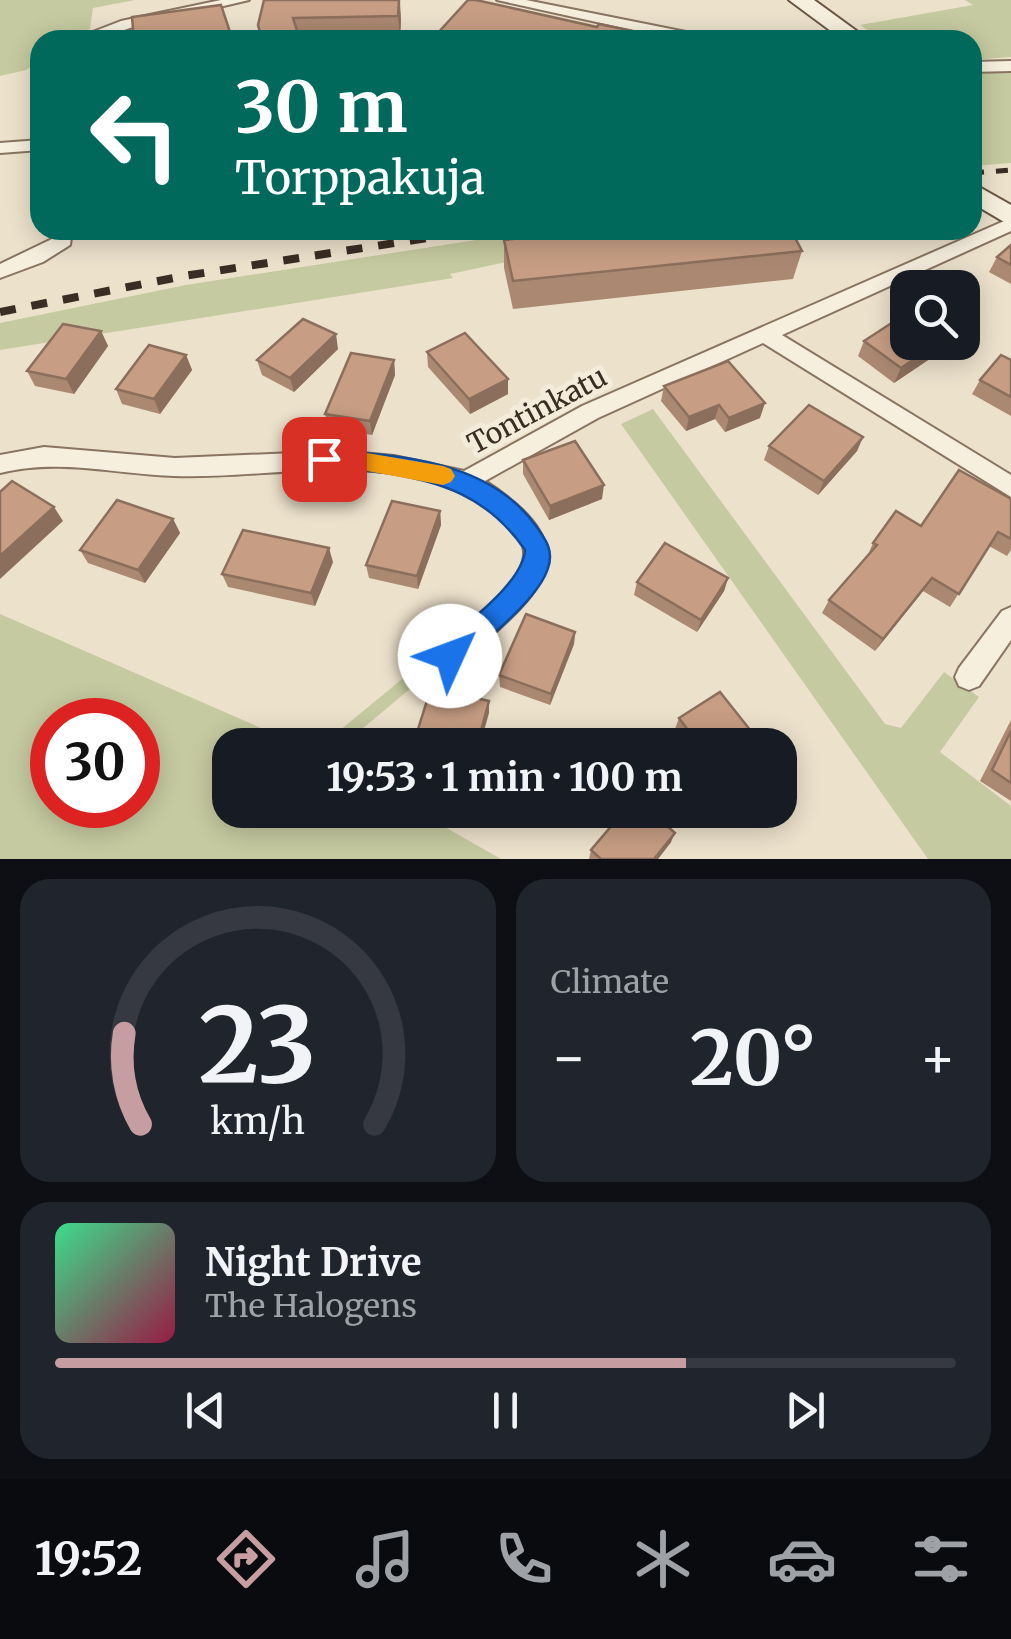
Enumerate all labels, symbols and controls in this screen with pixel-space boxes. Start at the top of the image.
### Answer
text: 30 m [235,63,408,151]
icon: left [70,70,200,200]
text: Torppakuja [235,150,485,206]
map controls [890,270,980,360]
button: search [890,270,980,360]
street label: Tontinkatu [461,358,613,462]
pin [282,417,367,502]
icon: arrive [297,432,352,487]
position arrow [398,604,502,708]
speed limit sign: 30 [30,698,160,828]
text: 19:53 · 1 min · 100 m [326,754,683,801]
text: Climate [551,962,669,1002]
text: 23 [199,980,317,1110]
text: 20° [690,1011,817,1105]
text: − [551,1023,587,1092]
text: + [919,1023,956,1092]
text: km/h [210,1099,305,1144]
text: Night Drive [205,1239,422,1286]
text: The Halogens [205,1286,417,1326]
icon: previous [178,1383,233,1438]
icon: pause [478,1383,533,1438]
icon: next [778,1383,833,1438]
icon: directions [211,1524,281,1594]
icon: music [350,1524,420,1594]
icon: phone [489,1524,559,1594]
icon: climate [628,1524,698,1594]
icon: car [767,1524,837,1594]
icon: filters [906,1524,976,1594]
text: 19:52 [35,1531,142,1587]

